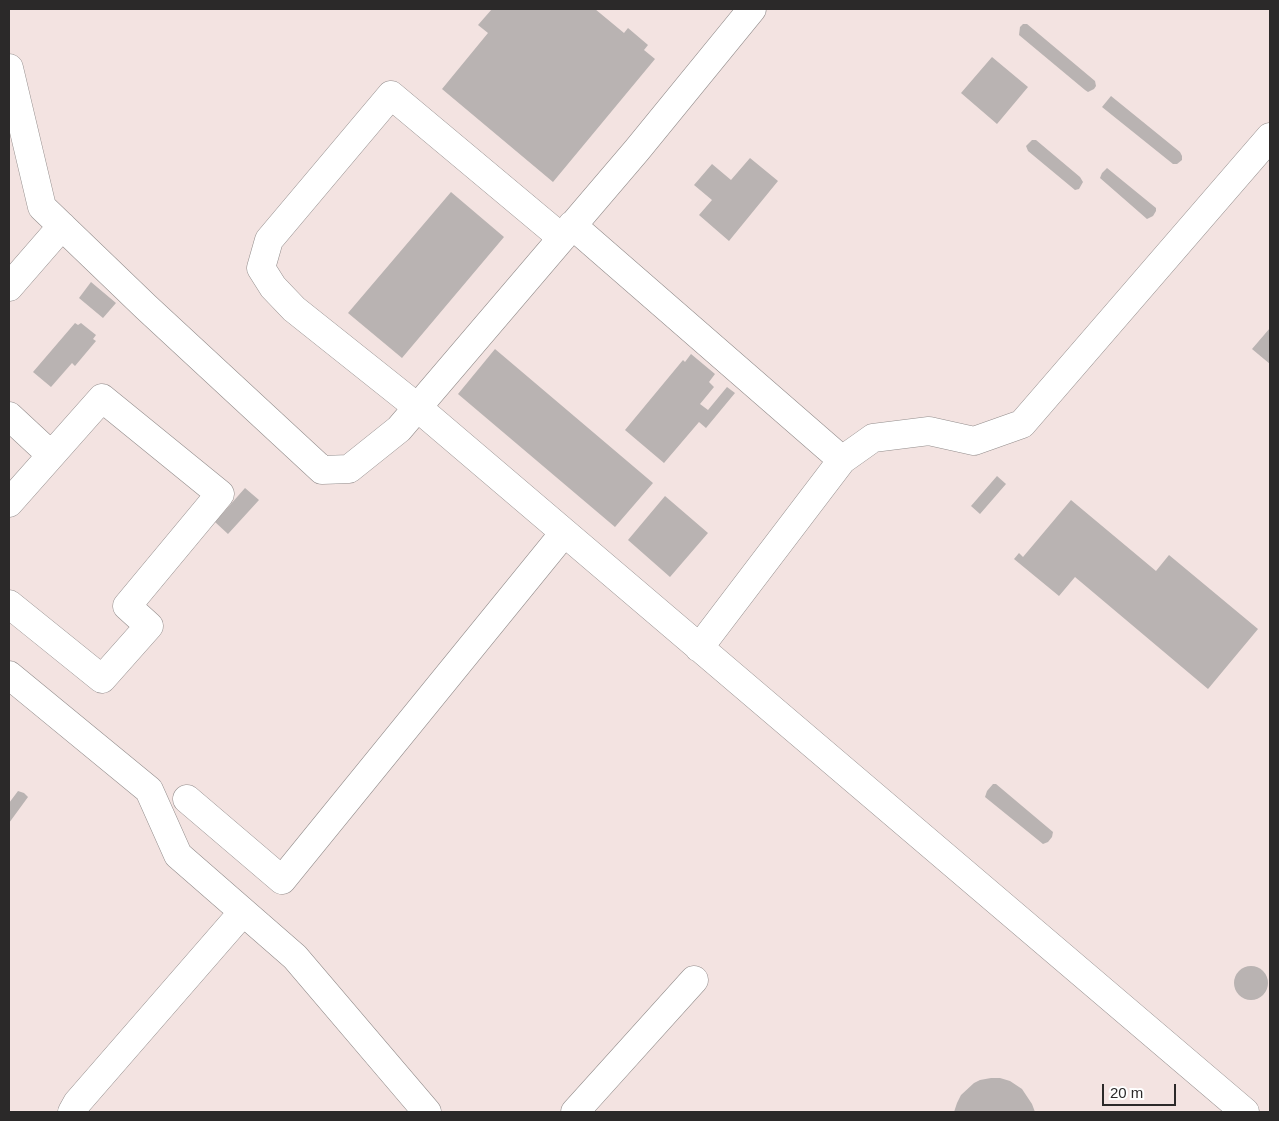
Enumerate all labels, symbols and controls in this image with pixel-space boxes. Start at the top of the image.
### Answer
scale bar [1104,1074,1178,1106]
text: 20 m [1110,1084,1143,1101]

